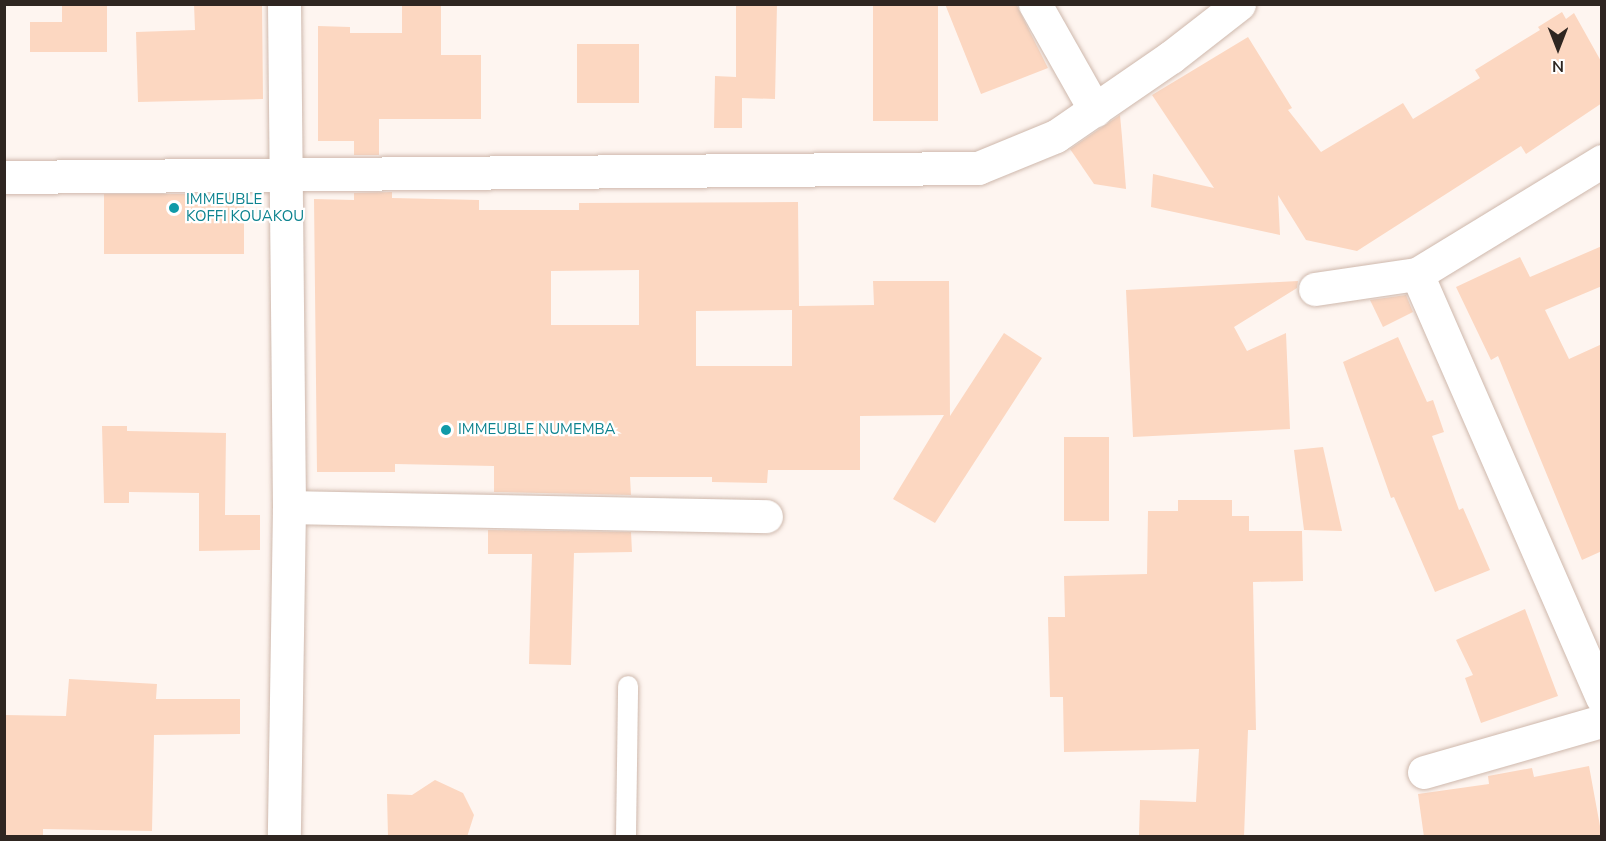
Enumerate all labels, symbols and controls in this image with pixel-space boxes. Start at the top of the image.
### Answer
north arrow [1528,18,1588,78]
text: N [1552,55,1564,77]
place label: IMMEUBLE KOFFI KOUAKOU [186,190,304,225]
marker: IMMEUBLE KOFFI KOUAKOU [167,201,181,215]
place label: IMMEUBLE NUMEMBA [458,421,615,439]
marker: IMMEUBLE NUMEMBA [439,423,453,437]

